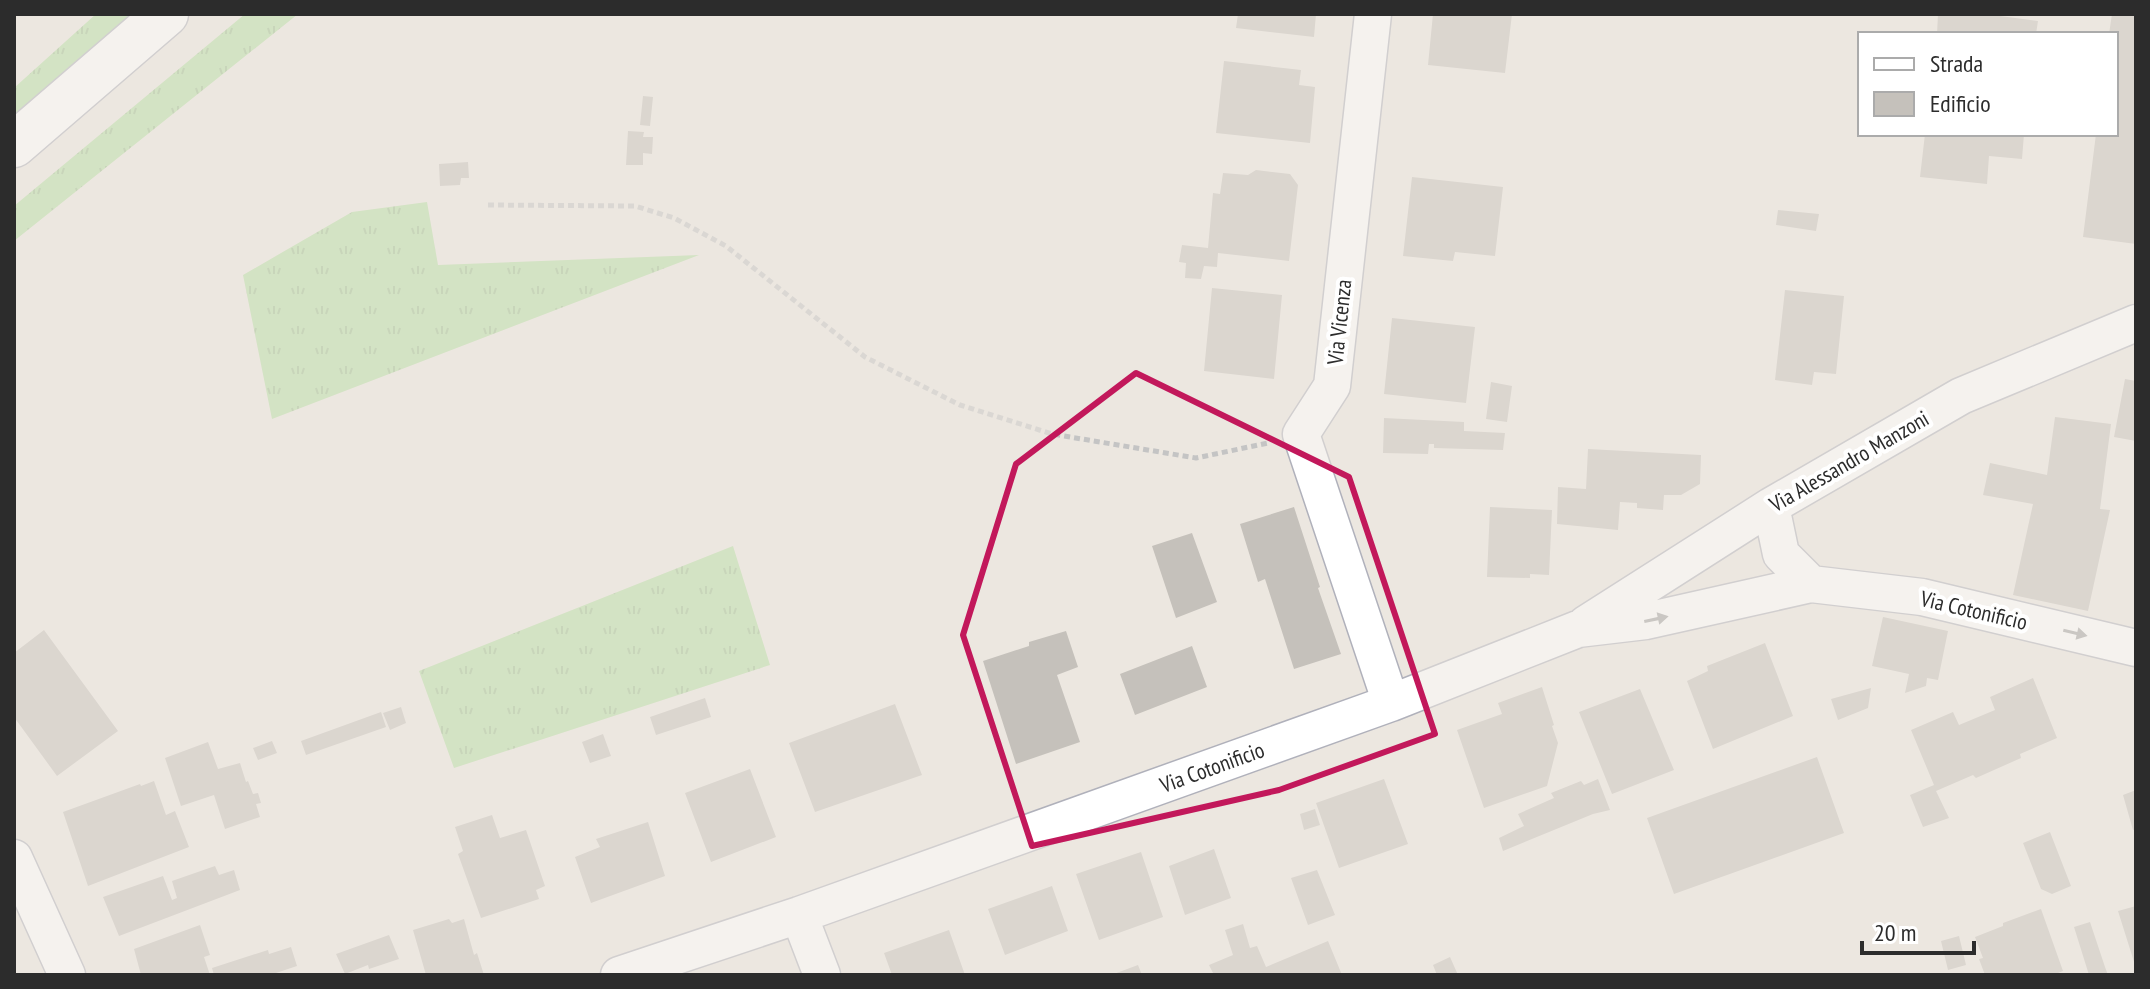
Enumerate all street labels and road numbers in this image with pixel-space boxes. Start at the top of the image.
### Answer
street label: Via Vicenza [1320,278,1357,367]
street label: Via Alessandro Manzoni [1763,404,1934,519]
street label: Via Cotonificio [1917,584,2030,636]
street label: Via Cotonificio [1155,735,1268,799]

